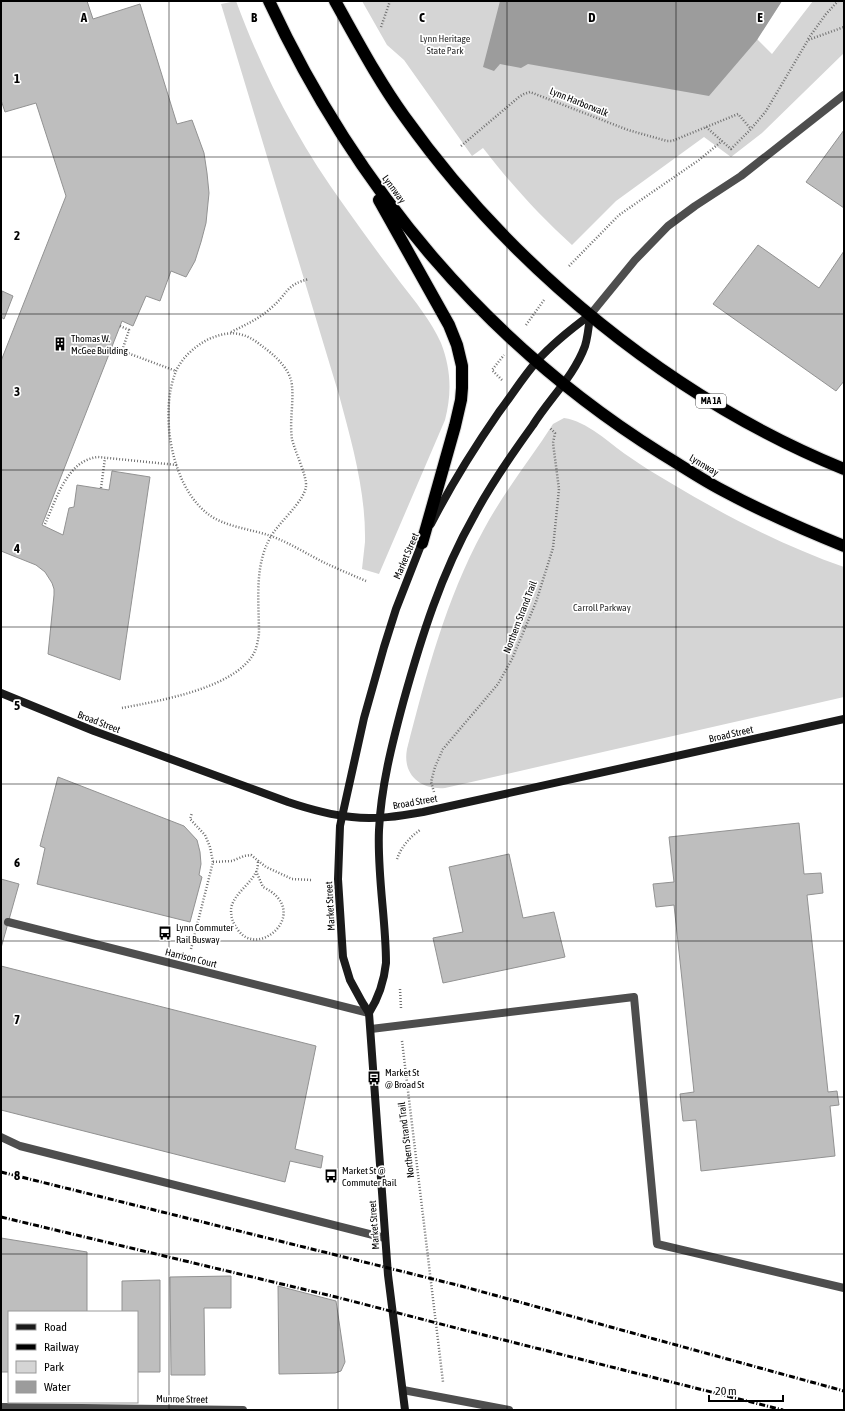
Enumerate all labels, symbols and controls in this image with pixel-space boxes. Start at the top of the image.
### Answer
text: A [80,10,88,25]
text: B [251,10,258,25]
text: C [419,10,425,25]
text: D [588,10,596,25]
text: E [757,10,763,25]
park label: Lynn Heritage State Park [420,33,471,56]
text: 1 [14,71,20,86]
street label: Lynn Harborwalk [548,85,610,119]
street label: Lynnway [380,173,408,205]
text: 2 [14,228,20,243]
place label: Thomas W. McGee Building [71,333,128,356]
building icon: Thomas W. McGee Building [52,336,68,352]
text: 3 [14,384,20,399]
road number: MA 1A [696,394,726,408]
street label: Lynnway [687,452,721,478]
street label: Market Street [391,531,421,581]
text: 4 [13,541,20,556]
street label: Northern Strand Trail [501,579,539,655]
park label: Carroll Parkway [573,602,631,613]
text: 5 [14,698,20,713]
street label: Broad Street [76,709,122,735]
street label: Broad Street [708,724,754,744]
street label: Broad Street [392,793,438,811]
text: 6 [14,855,20,870]
street label: Market Street [323,881,337,931]
place label: Lynn Commuter Rail Busway [176,922,235,945]
bus stop icon: Lynn Commuter Rail Busway [157,925,173,941]
street label: Harrison Court [164,946,218,970]
text: 7 [14,1012,20,1027]
place label: Market St @ Broad St [385,1067,425,1090]
bus stop icon: Market St @ Broad St [366,1070,382,1086]
street label: Northern Strand Trail [396,1101,416,1179]
place label: Market St @ Commuter Rail [342,1165,397,1188]
text: 8 [14,1168,20,1183]
bus stop icon: Market St @ Commuter Rail [323,1168,339,1184]
street label: Market Street [367,1200,381,1250]
legend [8,1311,138,1403]
text: Road [44,1320,67,1334]
text: Railway [44,1340,79,1354]
text: Park [44,1360,65,1374]
scale bar [709,1377,783,1403]
text: Water [44,1380,71,1394]
text: 20 m [715,1384,737,1398]
street label: Munroe Street [156,1393,208,1405]

